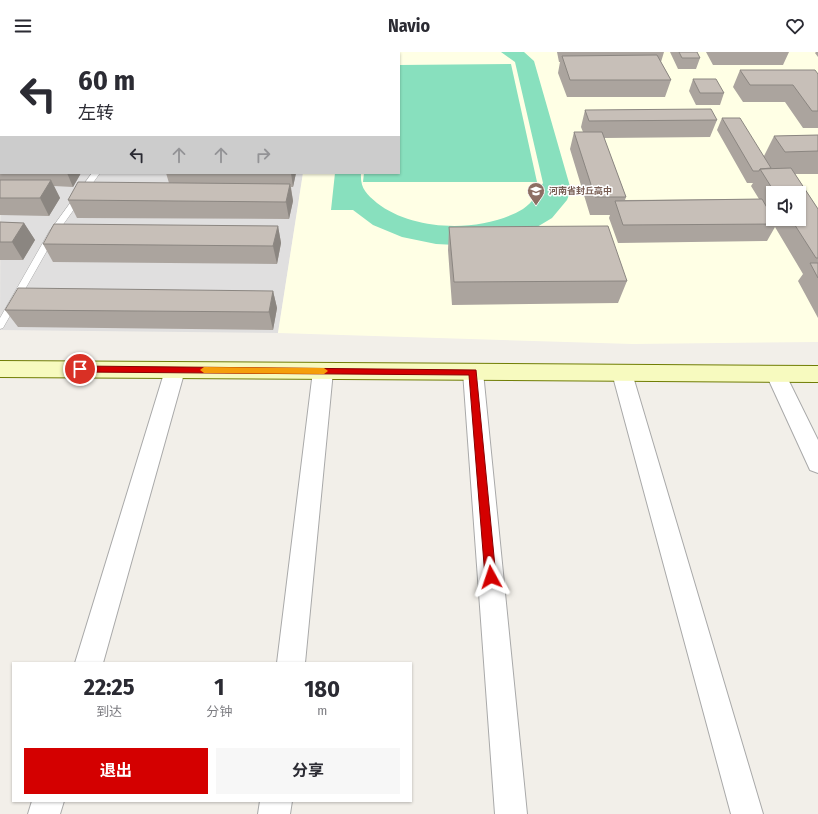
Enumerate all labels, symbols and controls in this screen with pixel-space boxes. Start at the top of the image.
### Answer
icon: menu [12,15,34,37]
text: Navio [388,15,430,37]
icon: heart [784,15,806,37]
text: 60 m [78,64,135,97]
icon: left [12,68,64,120]
text: 左转 [78,102,114,124]
icon: left [126,144,148,166]
icon: ahead [168,144,190,166]
icon: ahead [210,144,232,166]
icon: right [252,144,274,166]
school or university icon: 河南省封丘高中 [526,181,546,206]
place label: 河南省封丘高中 [548,185,612,196]
map controls [766,186,806,226]
button: sound [766,186,806,226]
pin [63,352,97,386]
icon: arrive [69,358,91,380]
position arrow [470,556,512,598]
text: 22:25 [84,673,134,701]
text: 1 [214,673,224,701]
text: 180 [304,675,340,703]
text: m [317,703,327,718]
text: 到达 [96,704,122,719]
text: 分钟 [206,704,232,719]
button: 退出 [24,748,208,794]
button: 分享 [216,748,400,794]

